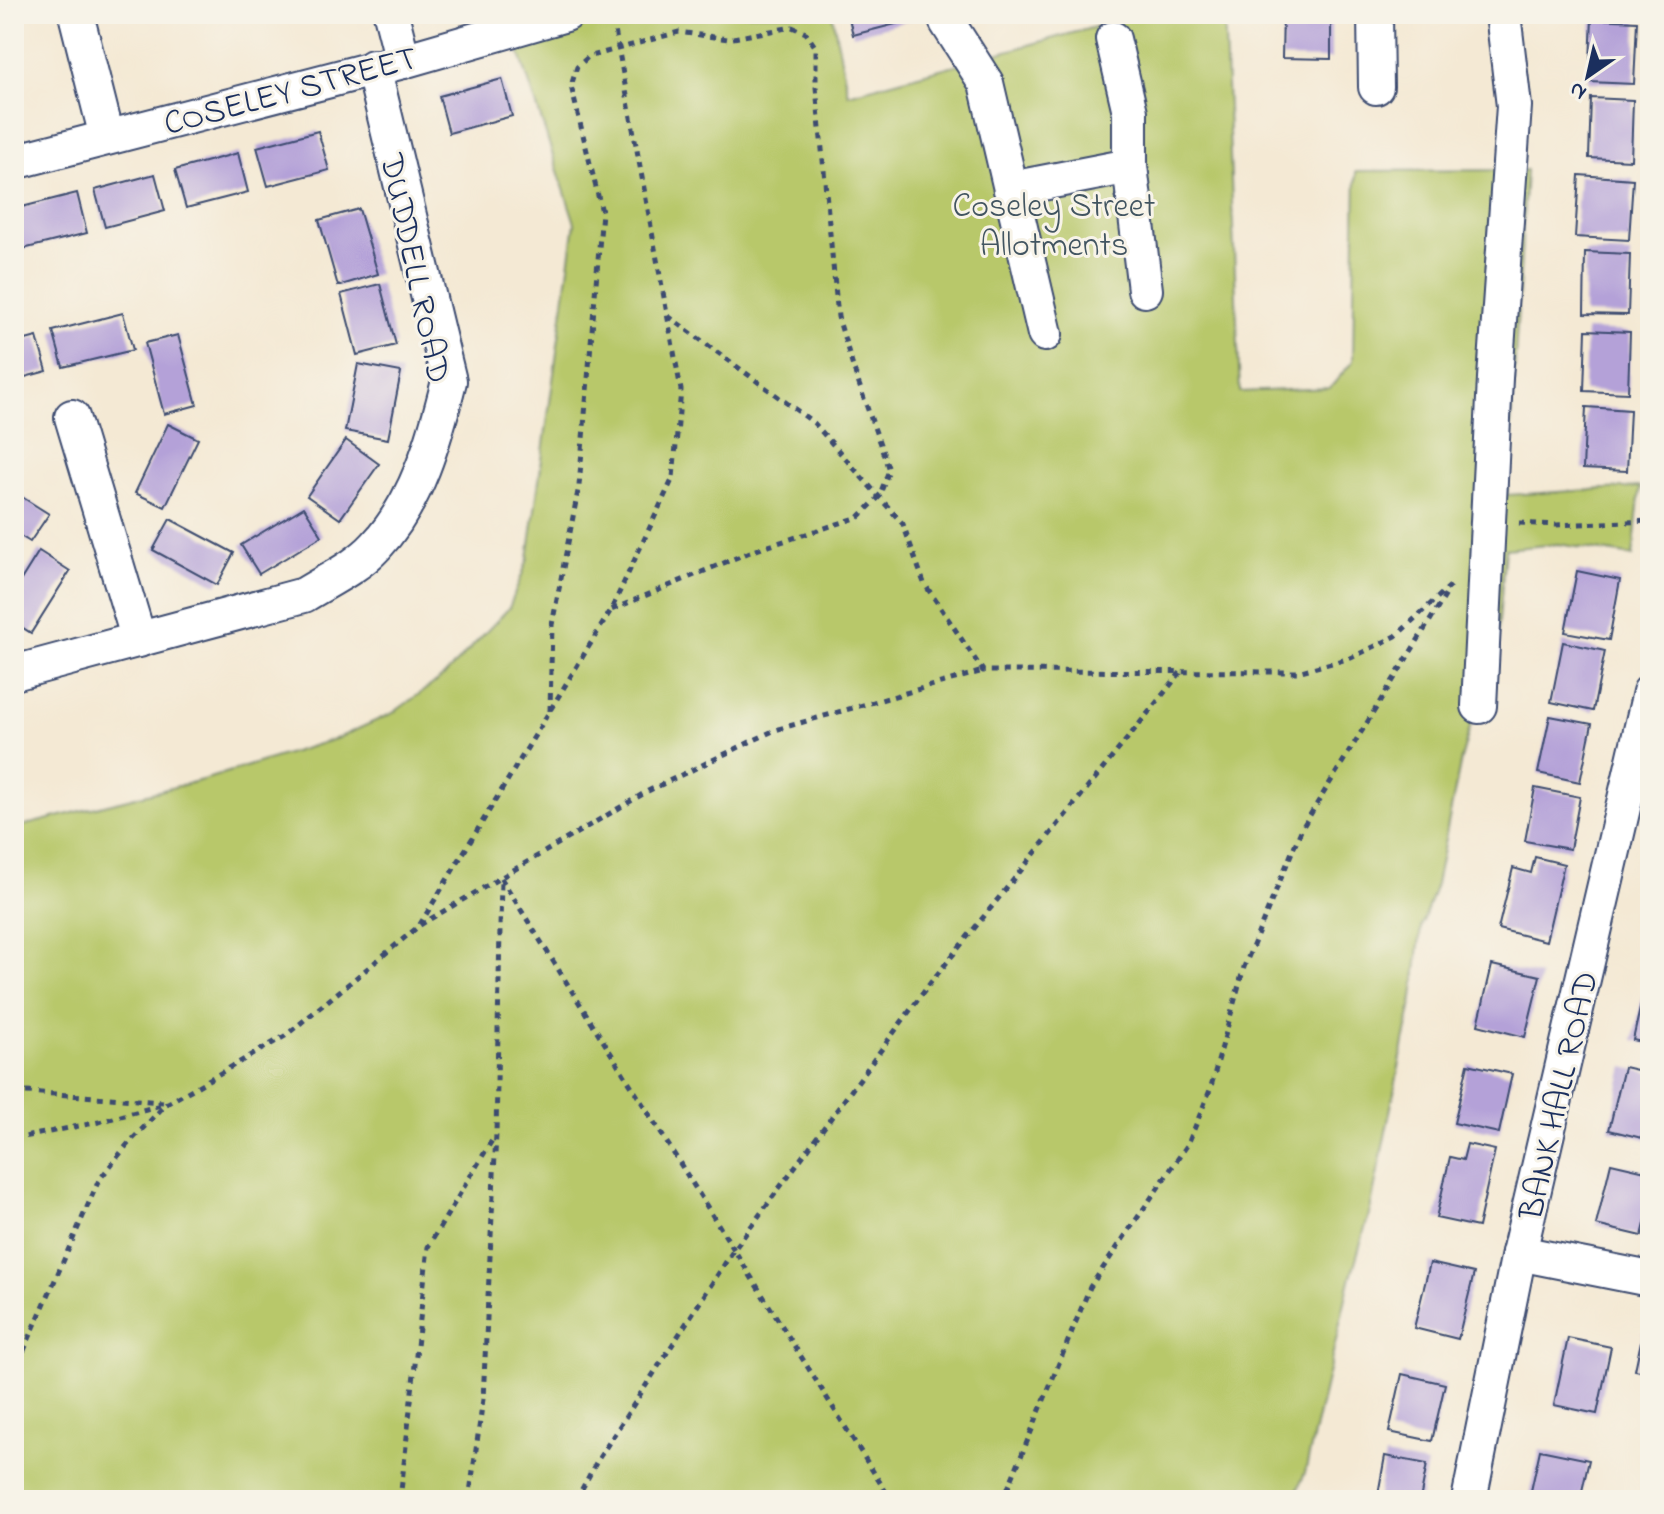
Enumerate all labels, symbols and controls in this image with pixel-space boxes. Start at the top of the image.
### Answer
street label: COSELEY STREET [159,35,423,151]
north arrow [1548,36,1628,116]
text: N [1563,73,1594,108]
street label: DUDDELL ROAD [364,149,462,388]
park label: Coseley Street Allotments [953,183,1155,272]
street label: BANK HALL ROAD [1508,967,1614,1226]

